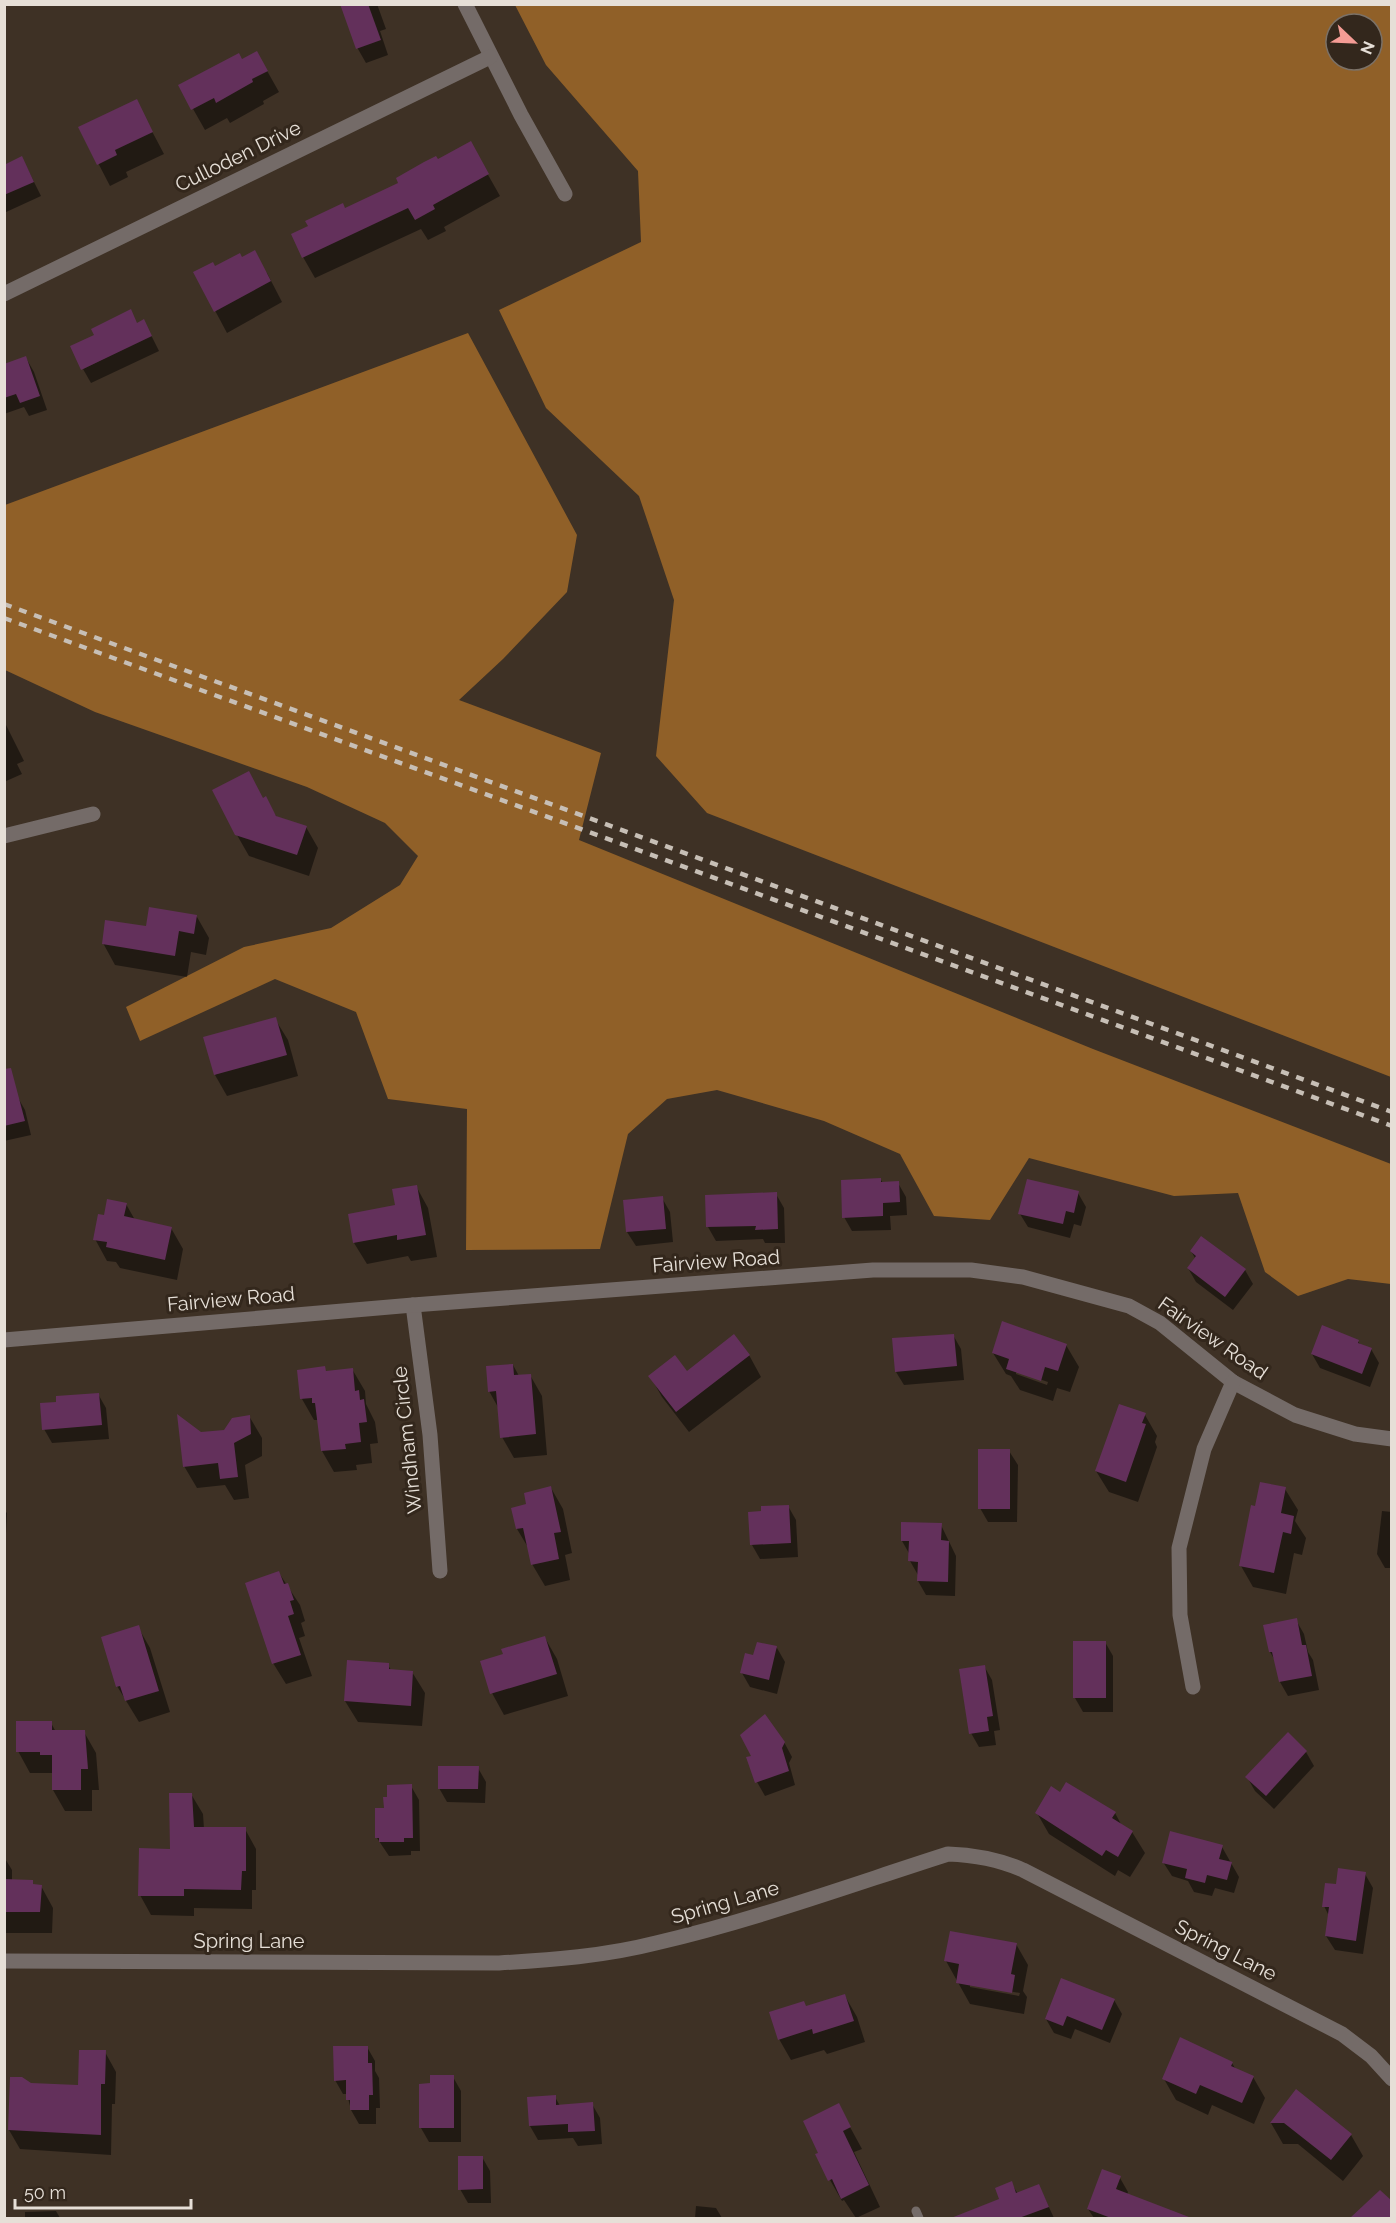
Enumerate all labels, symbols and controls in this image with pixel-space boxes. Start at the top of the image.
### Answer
north arrow [1324,12,1384,72]
text: N [1356,38,1378,57]
street label: Culloden Drive [171,115,305,197]
street label: Fairview Road [651,1245,781,1277]
street label: Fairview Road [166,1281,296,1317]
street label: Fairview Road [1154,1291,1272,1385]
street label: Windham Circle [387,1365,427,1515]
street label: Spring Lane [668,1875,782,1929]
street label: Spring Lane [1171,1914,1281,1986]
street label: Spring Lane [194,1929,305,1953]
scale bar [15,2172,190,2210]
text: 50 m [24,2182,66,2203]

